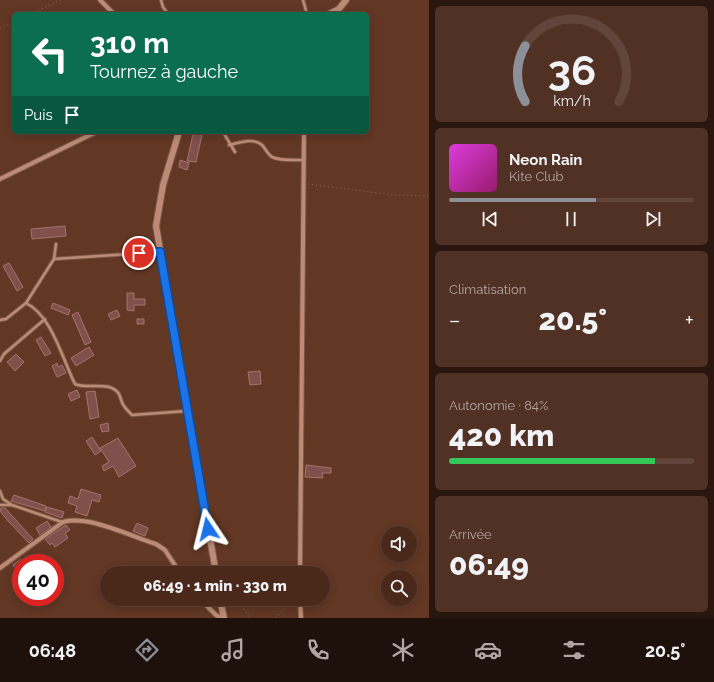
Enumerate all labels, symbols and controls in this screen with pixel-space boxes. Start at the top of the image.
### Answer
text: 310 m [90,27,169,60]
icon: left [24,28,76,80]
text: 36 [547,46,596,95]
text: Tournez à gauche [90,61,238,82]
text: km/h [553,93,590,109]
icon: arrive [61,104,83,126]
text: Puis [24,106,53,124]
text: Neon Rain [509,151,582,169]
text: Kite Club [509,169,564,184]
icon: previous [479,208,501,230]
icon: pause [560,208,582,230]
icon: next [642,208,664,230]
pin [122,236,156,270]
icon: arrive [128,242,150,264]
text: Climatisation [449,282,526,297]
text: 20.5° [539,302,607,337]
text: − [449,307,461,333]
text: + [685,307,694,333]
text: Autonomie · 84% [449,398,548,413]
text: 420 km [449,418,554,453]
position arrow [187,508,229,550]
map controls [381,526,417,606]
button: sound [381,526,417,562]
text: Arrivée [449,527,492,542]
text: 06:49 [449,547,529,582]
speed limit sign: 40 [12,554,64,606]
button: search [381,570,417,606]
text: 06:49 · 1 min · 330 m [143,577,287,595]
icon: directions [133,636,161,664]
icon: music [219,636,247,664]
icon: phone [304,636,332,664]
icon: climate [389,636,417,664]
icon: car [474,636,502,664]
icon: filters [560,636,588,664]
text: 06:48 [29,640,76,661]
text: 20.5° [645,640,685,661]

